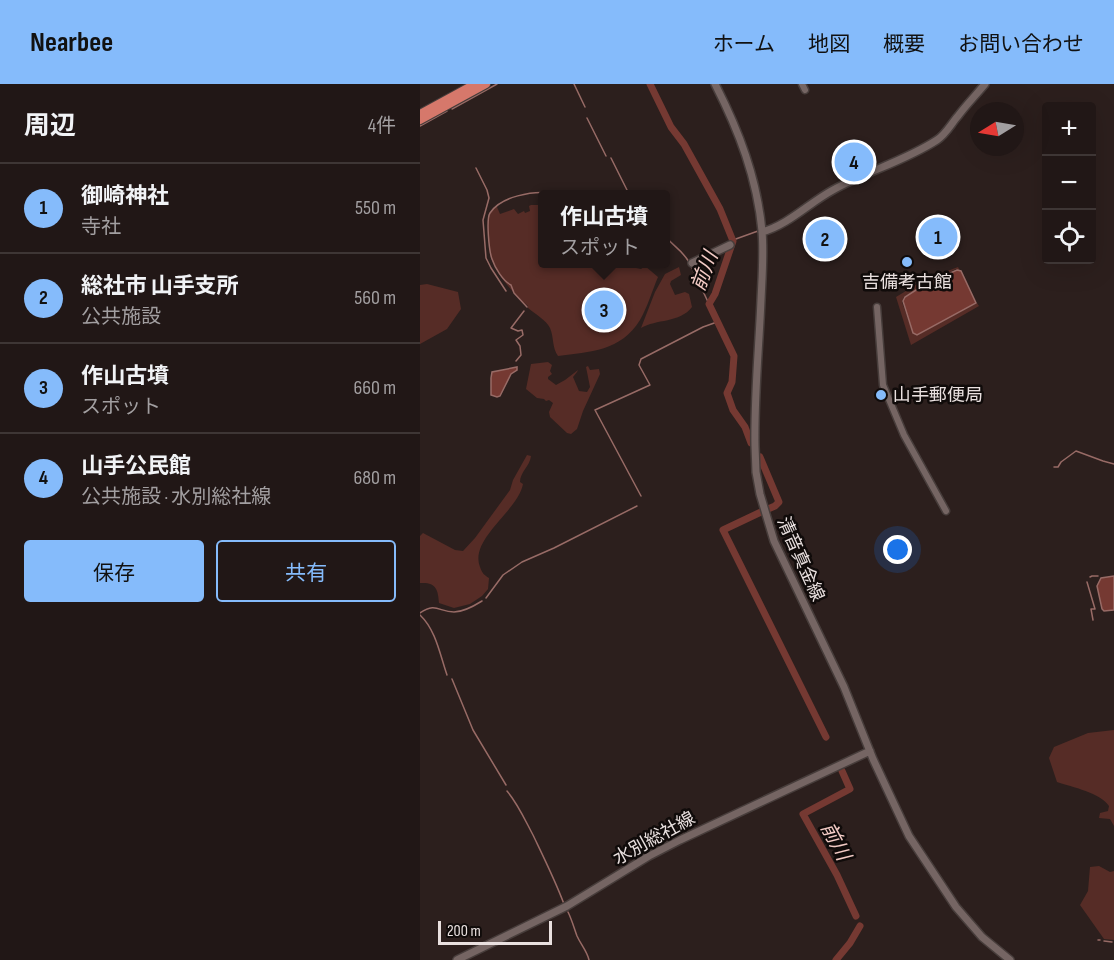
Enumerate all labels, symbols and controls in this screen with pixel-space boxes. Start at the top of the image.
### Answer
text: Nearbee [30,26,113,59]
text: ホーム [713,32,775,57]
text: 地図 [808,32,850,57]
text: 概要 [883,32,925,57]
text: お問い合わせ [958,32,1084,57]
north arrow [970,102,1024,156]
map controls [1042,102,1096,264]
button: + [1042,102,1096,156]
text: 周辺 [24,111,76,142]
text: 4件 [368,114,396,138]
pin: 4 [834,140,874,184]
button: − [1042,156,1096,210]
text: 御崎神社 [81,183,169,210]
popup [538,190,670,268]
text: 1 [40,196,47,220]
text: 550 m [355,196,396,220]
text: 作山古墳 [560,204,648,231]
button: locate [1042,210,1096,264]
pin: 1 [918,214,958,260]
text: 寺社 [81,215,121,239]
pin: 2 [806,216,844,262]
text: スポット [560,236,640,260]
water label: 前川 [687,247,724,294]
marker: 吉備考古館 [900,255,914,269]
place label: 吉備考古館 [862,272,952,293]
text: 総社市 山手支所 [81,273,238,300]
text: 2 [39,286,48,310]
text: 560 m [354,286,396,310]
pin: 3 [584,288,624,332]
text: 公共施設 [81,305,161,329]
text: 作山古墳 [81,363,169,390]
text: 3 [39,376,48,400]
text: 660 m [354,376,396,400]
place label: 山手郵便局 [893,385,983,406]
marker: 山手郵便局 [874,388,888,402]
text: スポット [81,395,161,419]
text: 山手公民館 [81,453,191,480]
text: 4 [39,466,48,490]
text: 680 m [354,466,396,490]
text: 公共施設 · 水別総社線 [81,485,271,509]
street label: 清音真金線 [773,514,828,605]
your location [883,535,912,564]
button: 保存 [24,540,204,602]
button: 共有 [216,540,396,602]
street label: 水別総社線 [610,807,699,869]
water label: 前川 [815,818,856,867]
scale bar [438,918,552,946]
text: 200 m [447,922,481,941]

